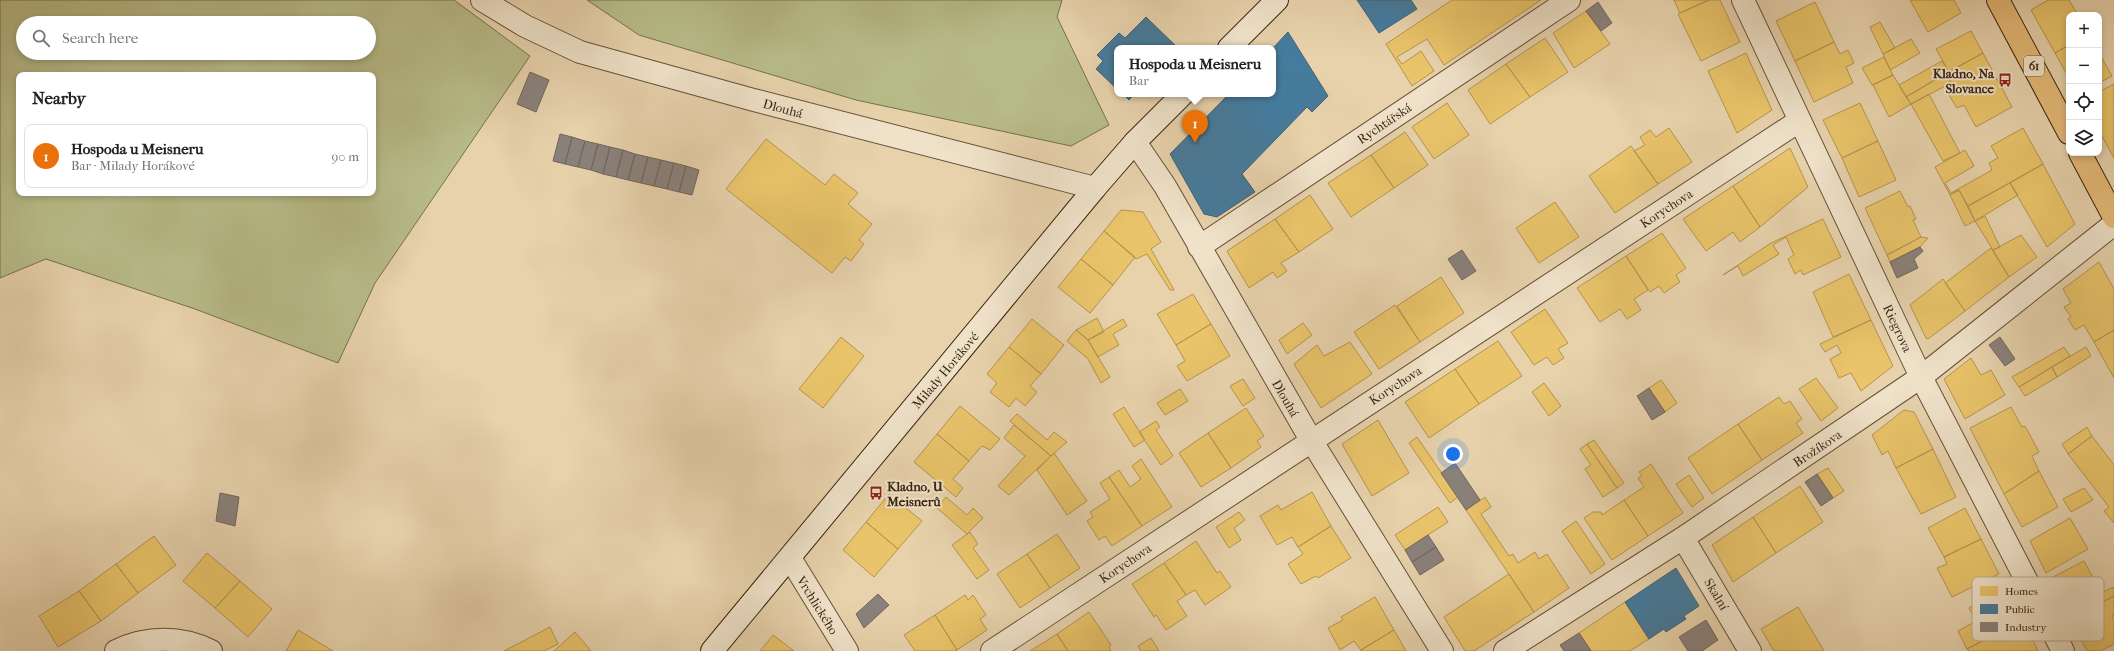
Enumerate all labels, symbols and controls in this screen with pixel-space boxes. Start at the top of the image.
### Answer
map controls [2066,12,2102,156]
button: + [2066,12,2102,48]
search box [16,16,376,60]
icon: search [30,27,52,49]
text: Search here [62,29,138,47]
popup [1114,45,1276,97]
button: − [2066,48,2102,84]
text: Hospoda u Meisneru [1129,55,1261,73]
road number: 61 [2024,56,2044,76]
place label: Kladno, Na Slovance [1933,66,1995,96]
bus stop icon: Kladno, Na Slovance [1997,72,2013,88]
text: Bar [1129,73,1149,88]
button: locate [2066,84,2102,120]
text: Nearby [32,88,86,108]
street label: Dlouhá [761,96,805,121]
street label: Rychtářská [1354,99,1415,147]
pin: 1 [1182,110,1208,143]
button: layers [2066,120,2102,156]
text: Hospoda u Meisneru [71,140,204,158]
text: 1 [44,149,48,164]
text: 90 m [331,149,359,164]
text: Bar · Milady Horákové [71,158,195,173]
street label: Korychova [1637,185,1696,231]
street label: Riegrova [1880,302,1915,355]
street label: Milady Horákové [909,328,982,412]
street label: Korychova [1366,362,1425,408]
street label: Dlouhá [1269,377,1303,420]
street label: Brožíkova [1790,426,1845,470]
your location [1443,444,1463,464]
place label: Kladno, U Meisnerů [886,479,944,509]
bus stop icon: Kladno, U Meisnerů [868,485,884,501]
street label: Korychova [1096,540,1155,586]
street label: Vrchlického [793,572,842,638]
street label: Skalní [1701,576,1732,613]
legend [1972,577,2104,641]
text: Homes [2005,585,2038,598]
text: Public [2005,603,2035,616]
text: Industry [2005,621,2047,634]

